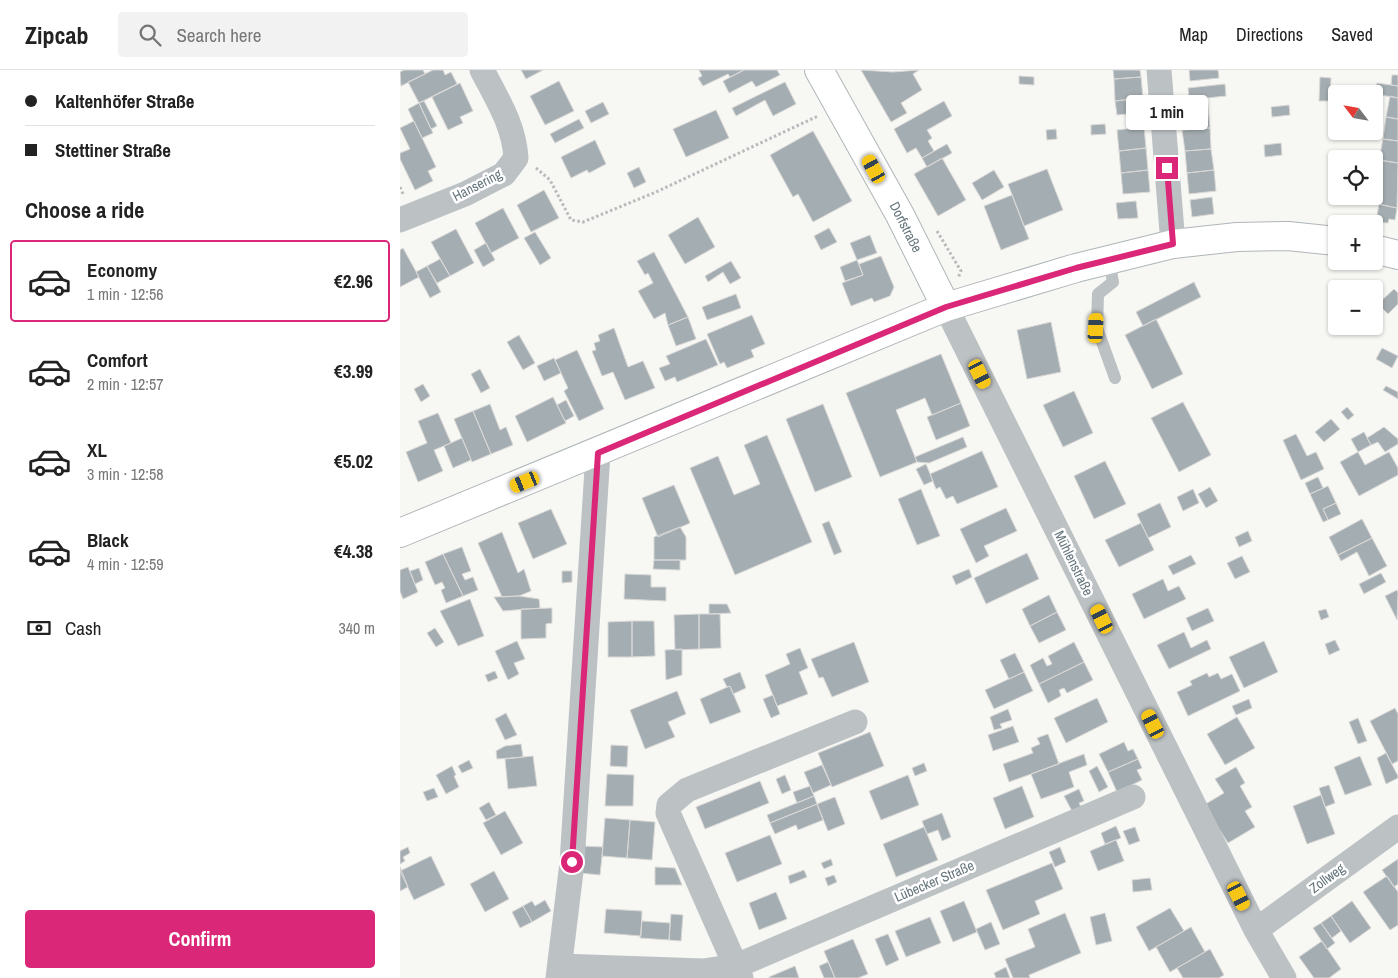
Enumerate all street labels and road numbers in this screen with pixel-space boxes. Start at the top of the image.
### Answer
street label: Hansering [449,165,505,205]
street label: Dorfstraße [886,199,926,255]
street label: Mühlenstraße [1051,528,1097,598]
street label: Lübecker Straße [891,856,977,906]
street label: Zollweg [1306,859,1349,897]

